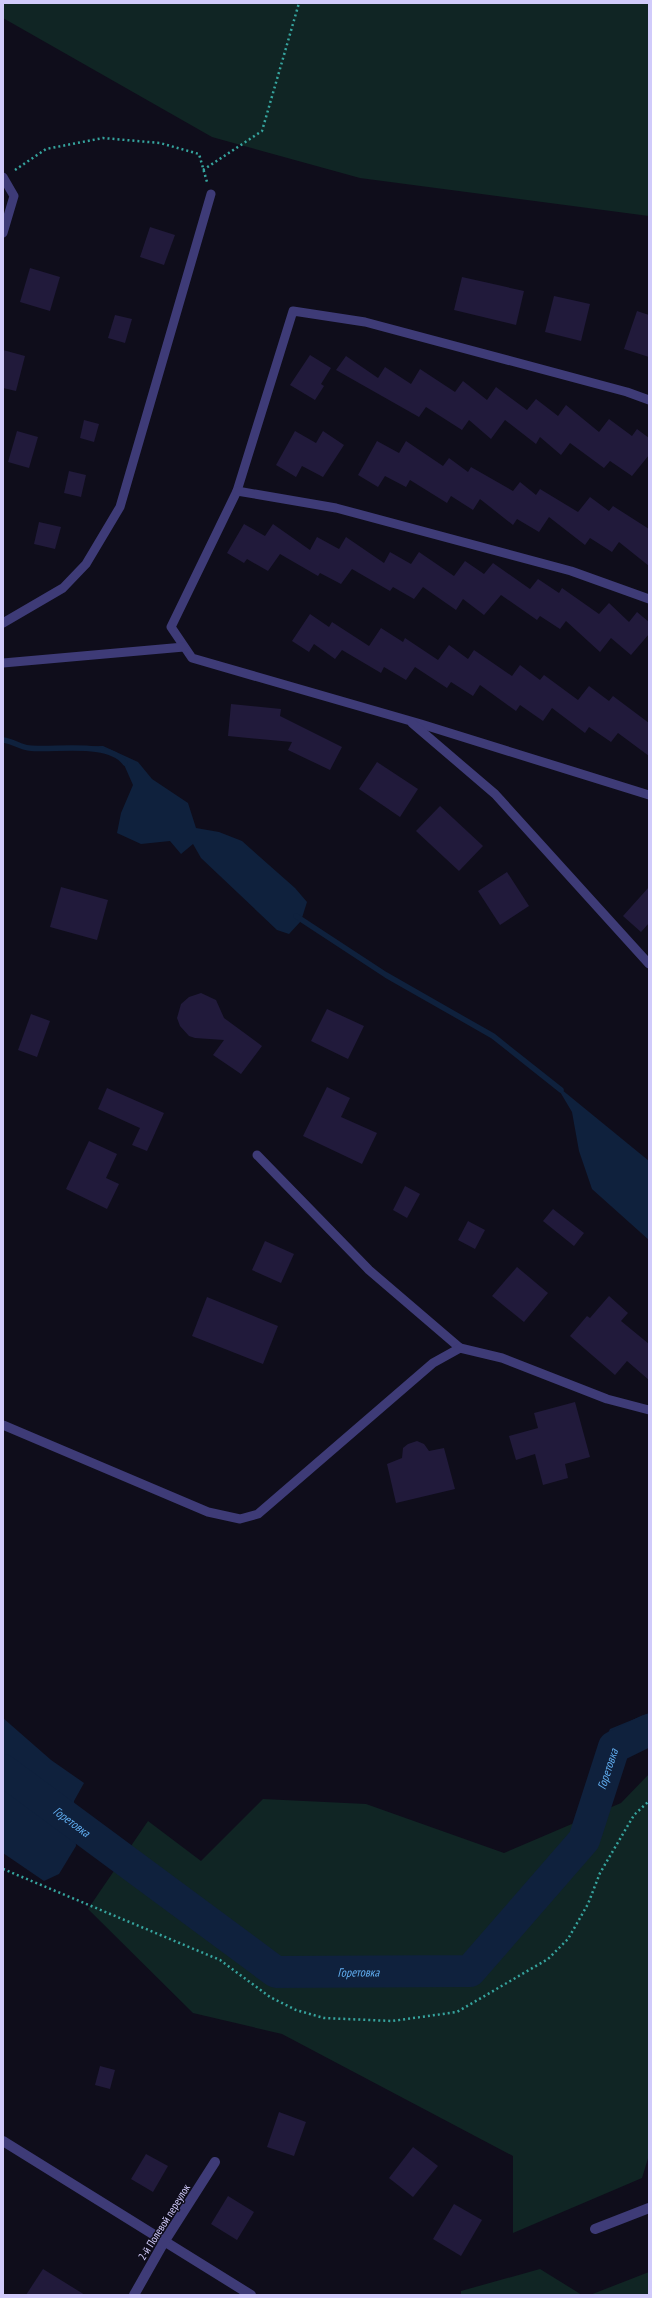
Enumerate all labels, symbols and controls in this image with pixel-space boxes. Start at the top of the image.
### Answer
water label: Горетовка [593,1746,621,1791]
water label: Горетовка [51,1803,94,1840]
water label: Горетовка [337,1964,381,1979]
street label: 2-й Полевой переулок [135,2181,193,2263]

